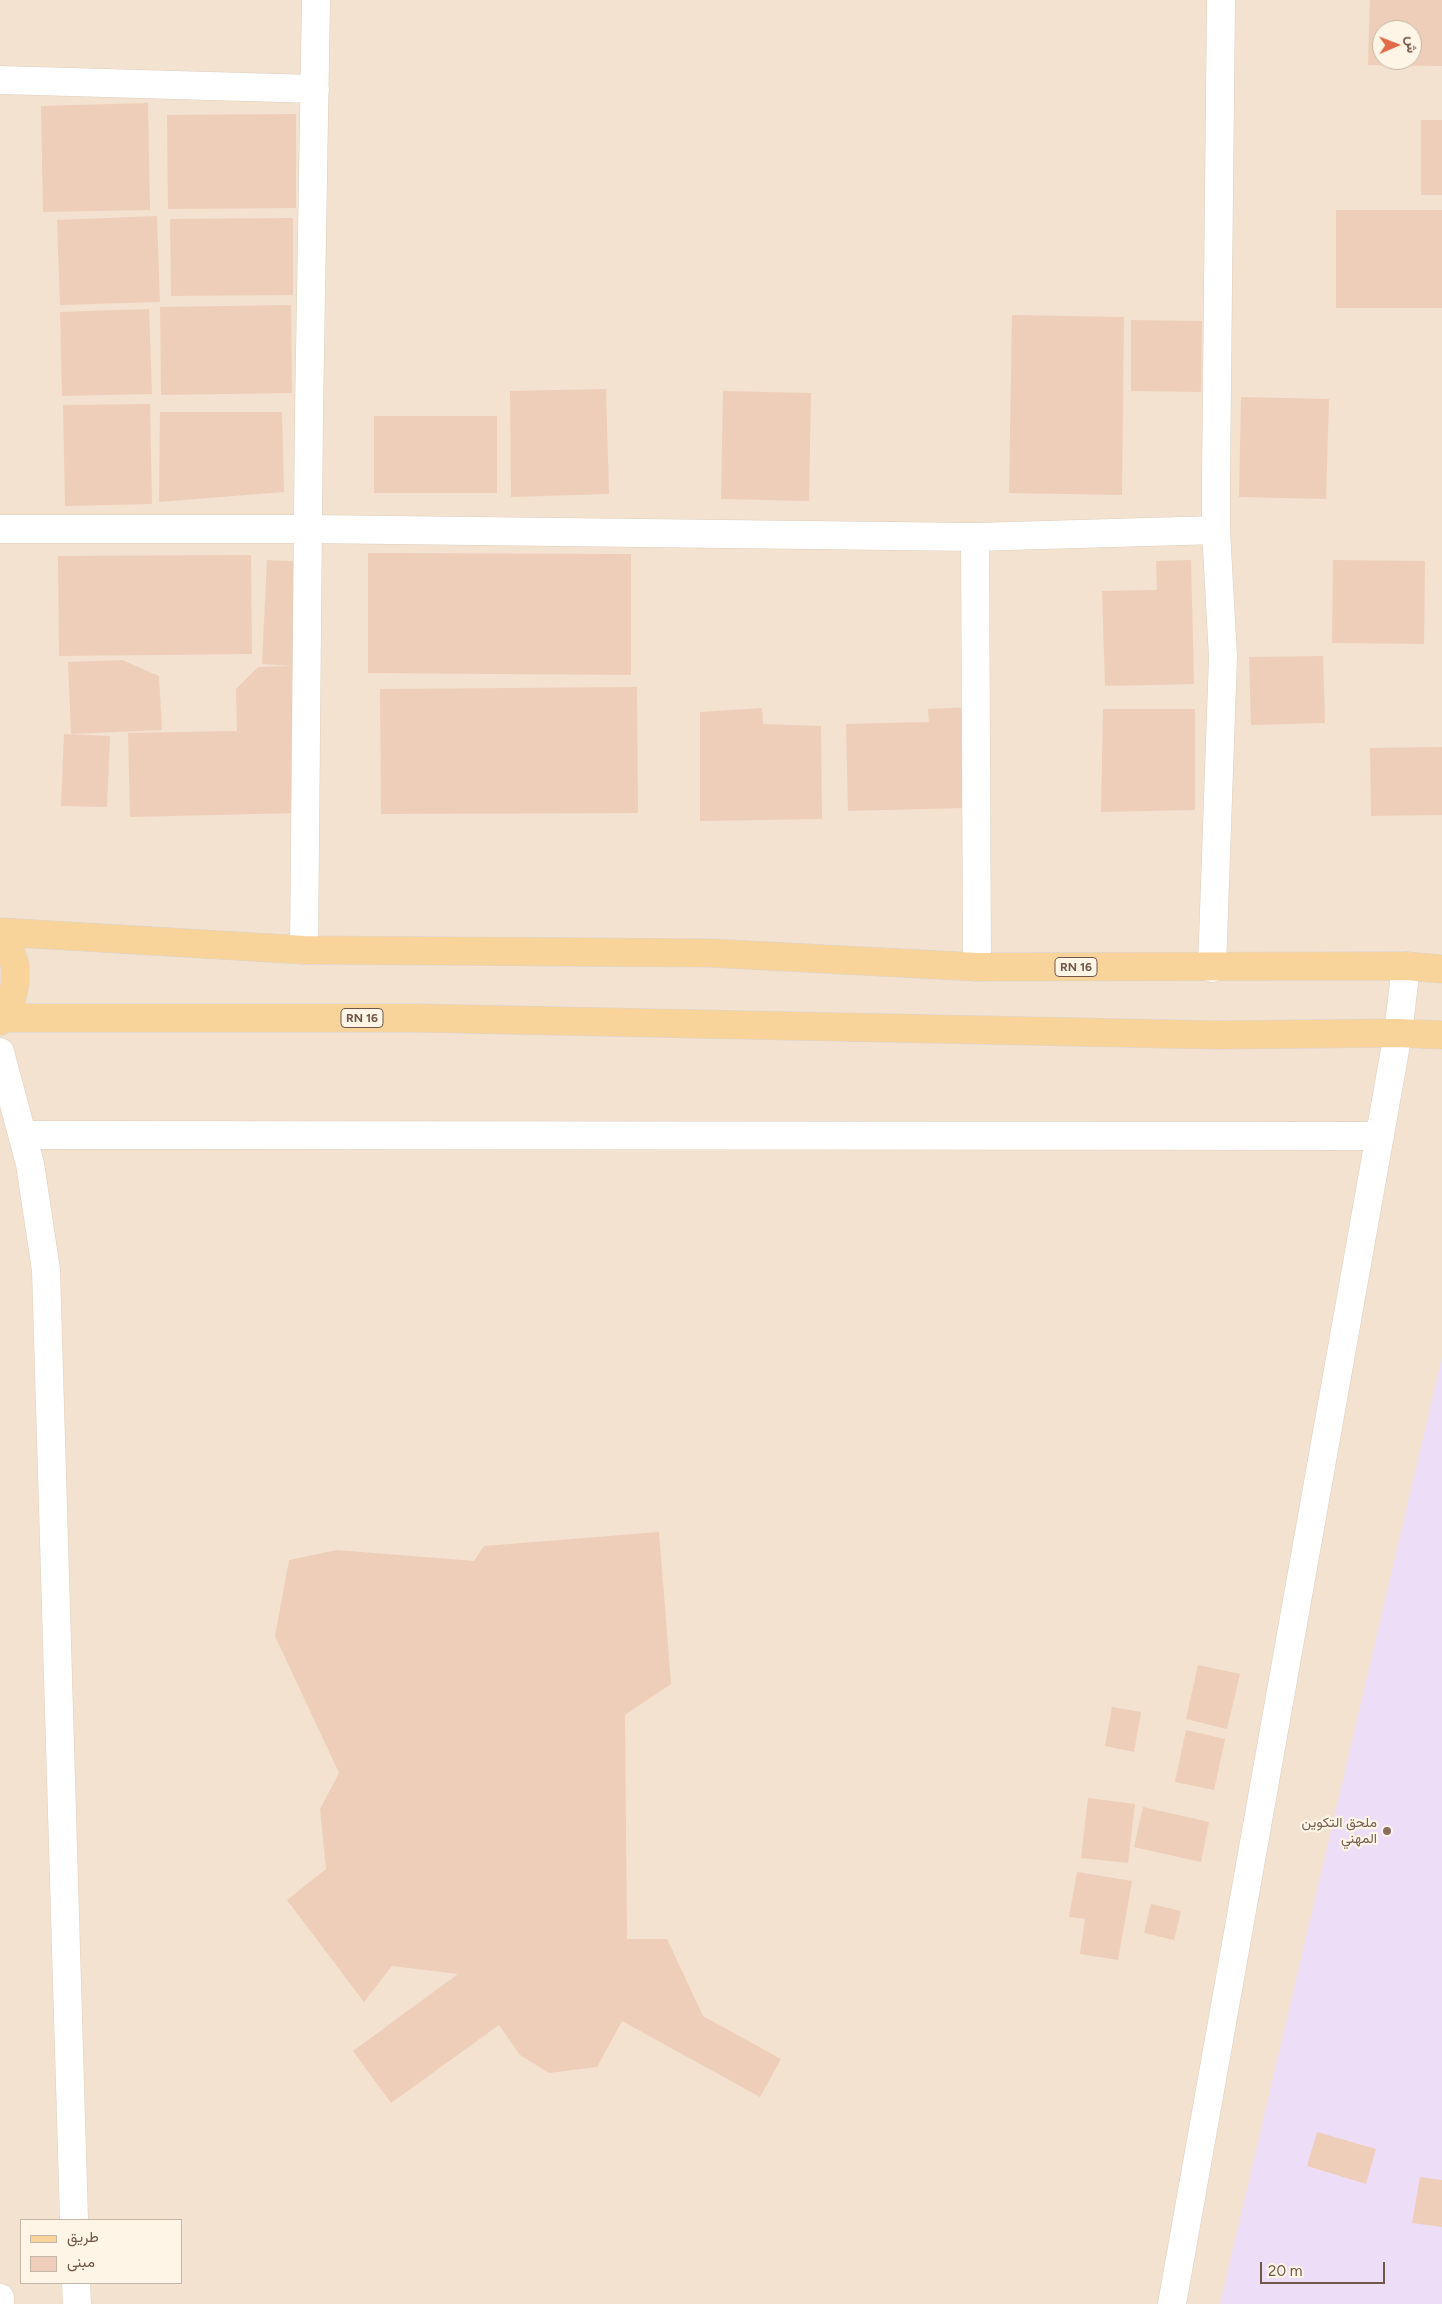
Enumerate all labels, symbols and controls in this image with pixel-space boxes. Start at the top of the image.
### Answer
north arrow [1372,20,1422,70]
text: ش [1403,36,1420,53]
road number: RN 16 [1055,958,1097,976]
road number: RN 16 [341,1008,383,1028]
place label: ملحق التكوين المهني [1301,1815,1377,1848]
marker: ملحق التكوين المهني [1381,1825,1393,1837]
legend [20,2219,182,2284]
text: طريق [67,2228,99,2246]
scale bar [1262,2252,1387,2284]
text: مبنى [67,2253,95,2271]
text: 20 m [1268,2262,1302,2280]

